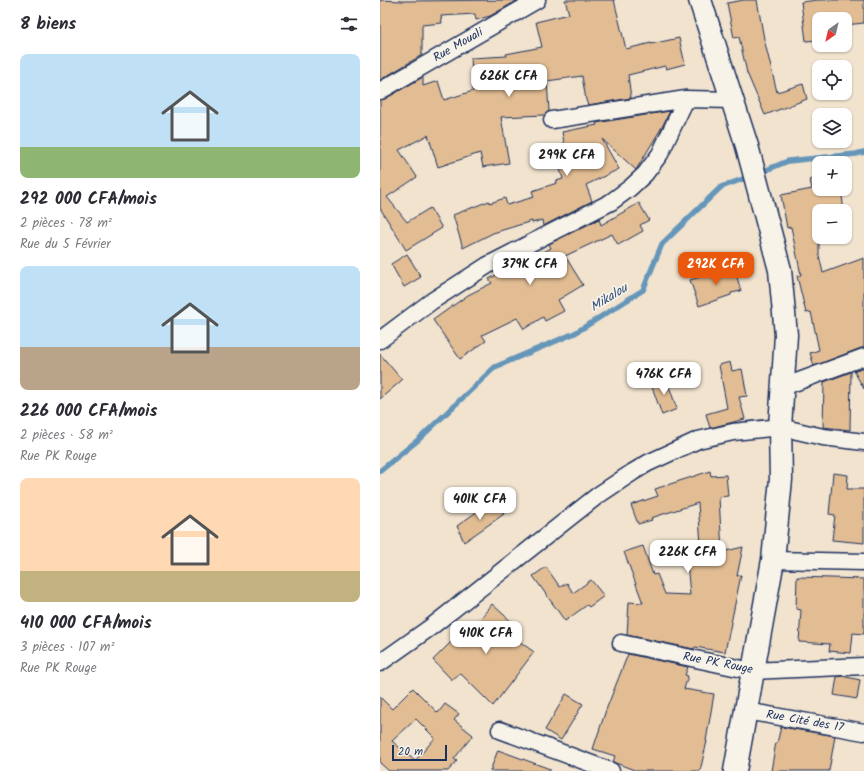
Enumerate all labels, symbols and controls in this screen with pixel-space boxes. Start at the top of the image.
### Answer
text: 8 biens [20,11,76,38]
north arrow [812,12,852,52]
map controls [812,12,852,244]
icon: filters [338,13,360,35]
street label: Rue Mouali [429,22,488,67]
button: locate [812,60,852,100]
pin: 626K CFA [468,64,550,98]
text: 626K CFA [480,66,538,87]
icon: home [154,80,226,152]
button: layers [812,108,852,148]
pin: 299K CFA [526,143,608,177]
text: 299K CFA [539,145,595,166]
button: + [812,156,852,196]
text: 292 000 CFA/mois [20,186,157,213]
button: − [812,204,852,244]
text: 2 pièces · 78 m² [20,213,112,234]
text: Rue du 5 Février [20,234,111,255]
pin: 379K CFA [489,252,571,286]
pin: 292K CFA [675,252,757,286]
text: 379K CFA [502,254,558,275]
text: 292K CFA [687,254,745,275]
water label: Mikalou [586,277,633,318]
icon: home [154,292,226,364]
pin: 476K CFA [623,362,705,396]
text: 476K CFA [636,364,692,385]
text: 226 000 CFA/mois [20,398,158,425]
text: 2 pièces · 58 m² [20,425,113,446]
text: Rue PK Rouge [20,446,97,467]
pin: 401K CFA [439,487,521,521]
text: 401K CFA [453,489,507,510]
icon: home [154,504,226,576]
pin: 226K CFA [647,540,729,574]
text: 226K CFA [659,542,717,563]
text: 410 000 CFA/mois [20,610,152,637]
pin: 410K CFA [445,621,527,655]
text: 410K CFA [459,623,513,644]
text: 3 pièces · 107 m² [20,637,114,658]
street label: Rue PK Rouge [681,647,755,679]
text: Rue PK Rouge [20,658,97,679]
street label: Rue Cité des 17 [765,705,846,737]
scale bar [392,743,447,762]
text: 20 m [398,743,423,761]

